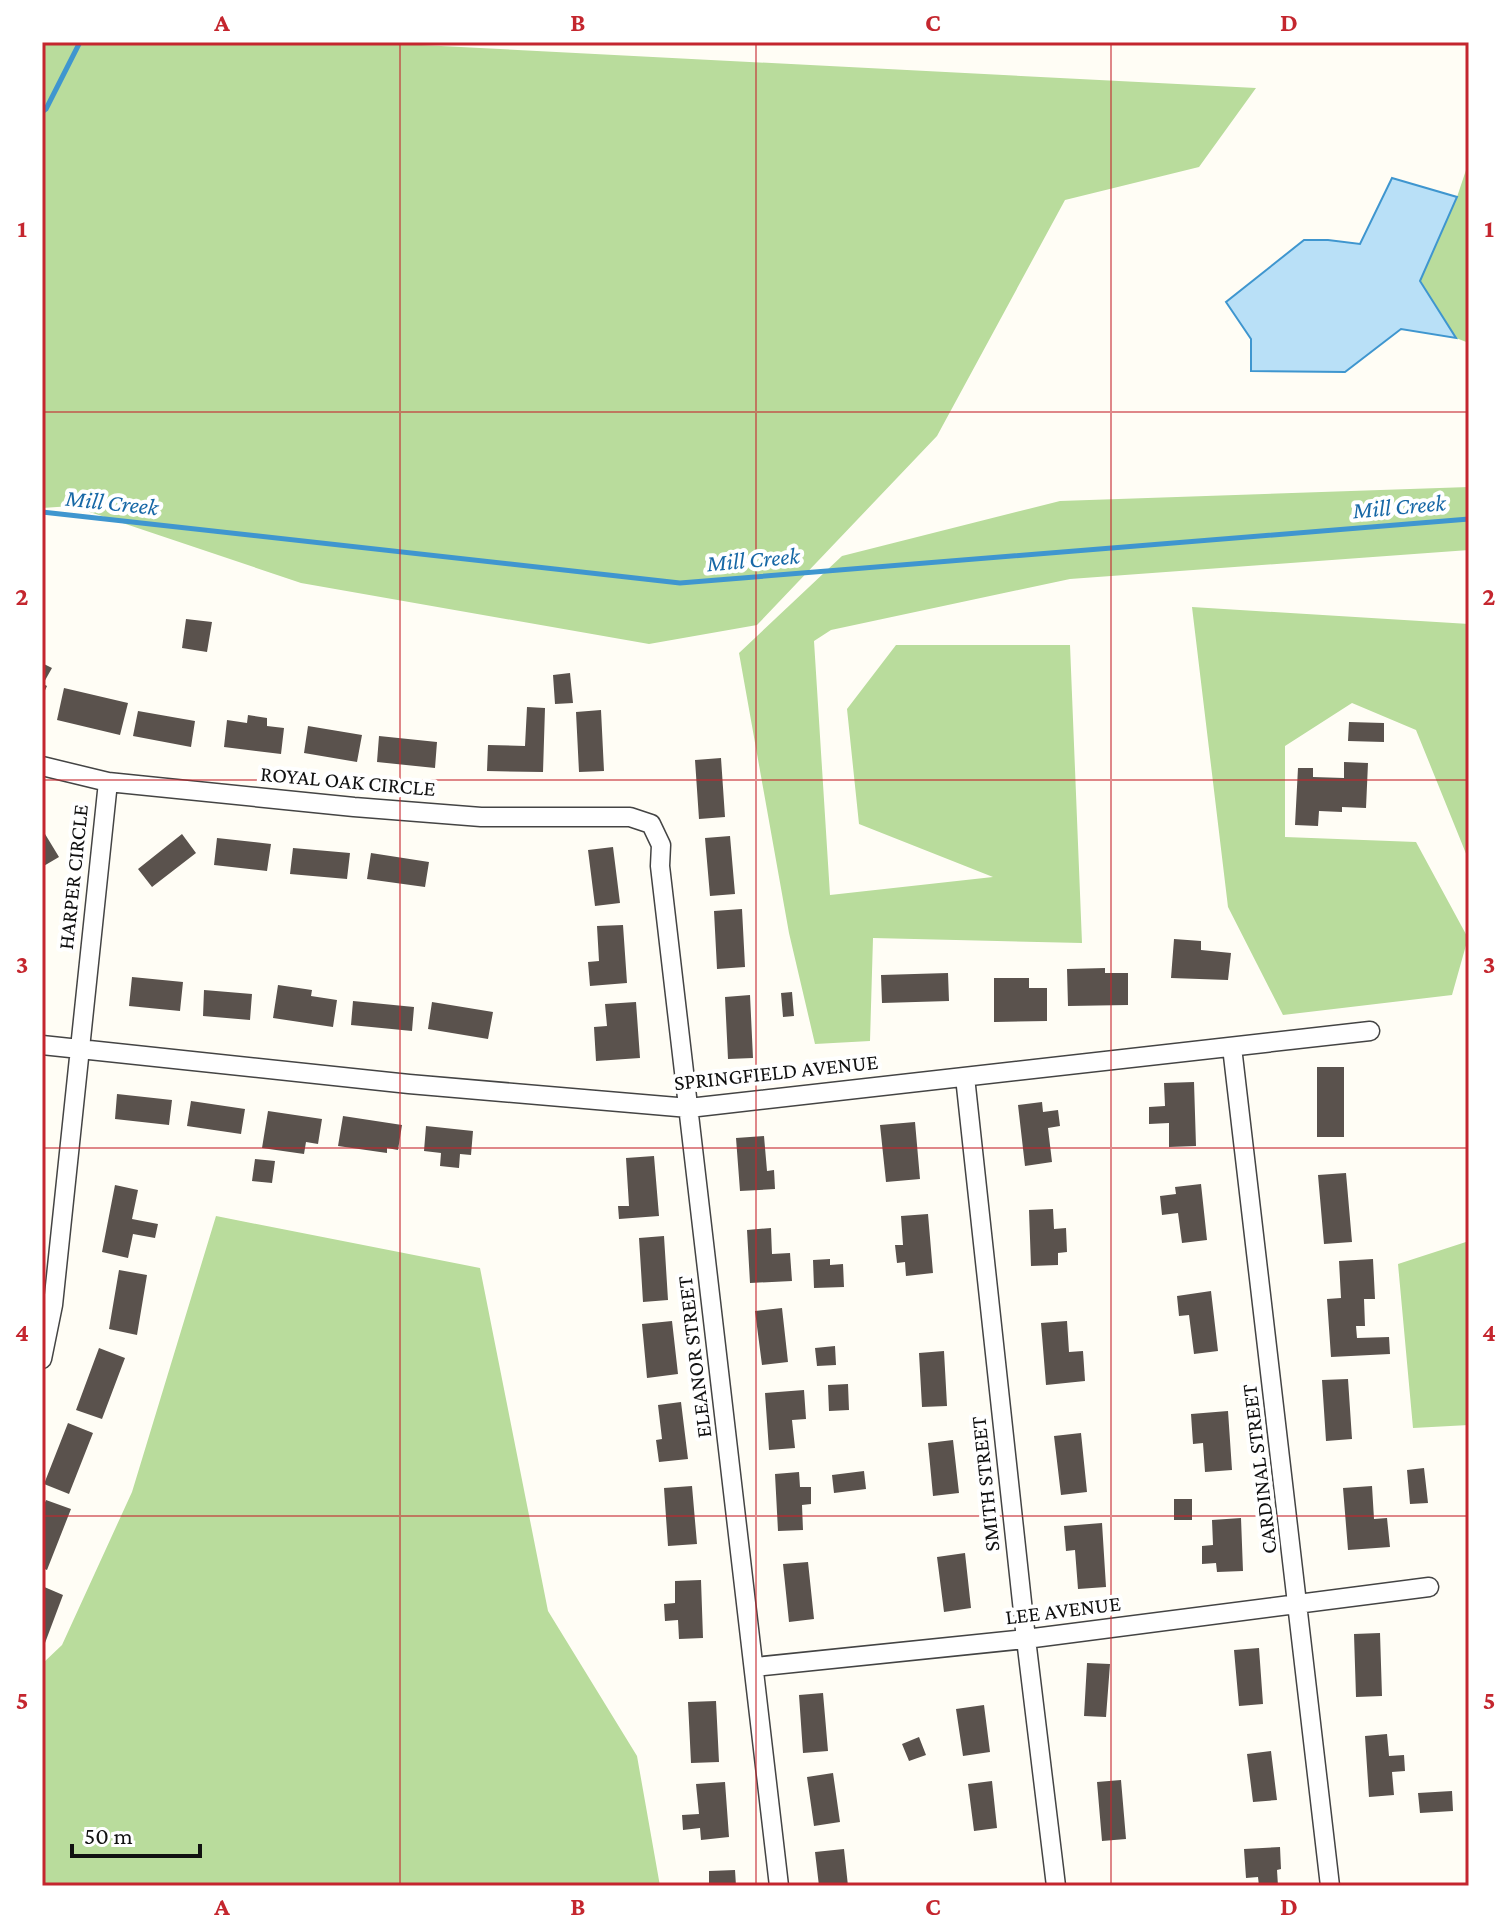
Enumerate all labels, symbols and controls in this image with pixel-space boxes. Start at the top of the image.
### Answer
text: A [213,8,230,37]
text: B [570,8,586,37]
text: C [925,8,941,37]
text: D [1280,8,1298,37]
text: 1 [17,214,27,243]
text: 1 [1484,214,1494,243]
water label: Mill Creek [63,484,161,520]
water label: Mill Creek [1350,488,1448,524]
water label: Mill Creek [704,541,802,577]
text: 2 [15,582,29,611]
text: 2 [1482,582,1496,611]
street label: ROYAL OAK CIRCLE [259,761,437,801]
street label: HARPER CIRCLE [53,803,93,951]
text: 3 [16,950,28,979]
text: 3 [1483,950,1495,979]
street label: SPRINGFIELD AVENUE [673,1049,879,1095]
street label: ELEANOR STREET [672,1275,716,1439]
text: 4 [15,1318,29,1347]
text: 4 [1482,1318,1496,1347]
street label: CARDINAL STREET [1236,1383,1282,1555]
street label: SMITH STREET [965,1415,1005,1553]
street label: LEE AVENUE [1004,1591,1122,1629]
text: 5 [16,1686,28,1715]
text: 5 [1483,1686,1495,1715]
scale bar [72,1808,200,1858]
text: 50 m [84,1822,133,1849]
text: A [213,1892,230,1921]
text: B [570,1892,586,1921]
text: C [925,1892,941,1921]
text: D [1280,1892,1298,1921]

